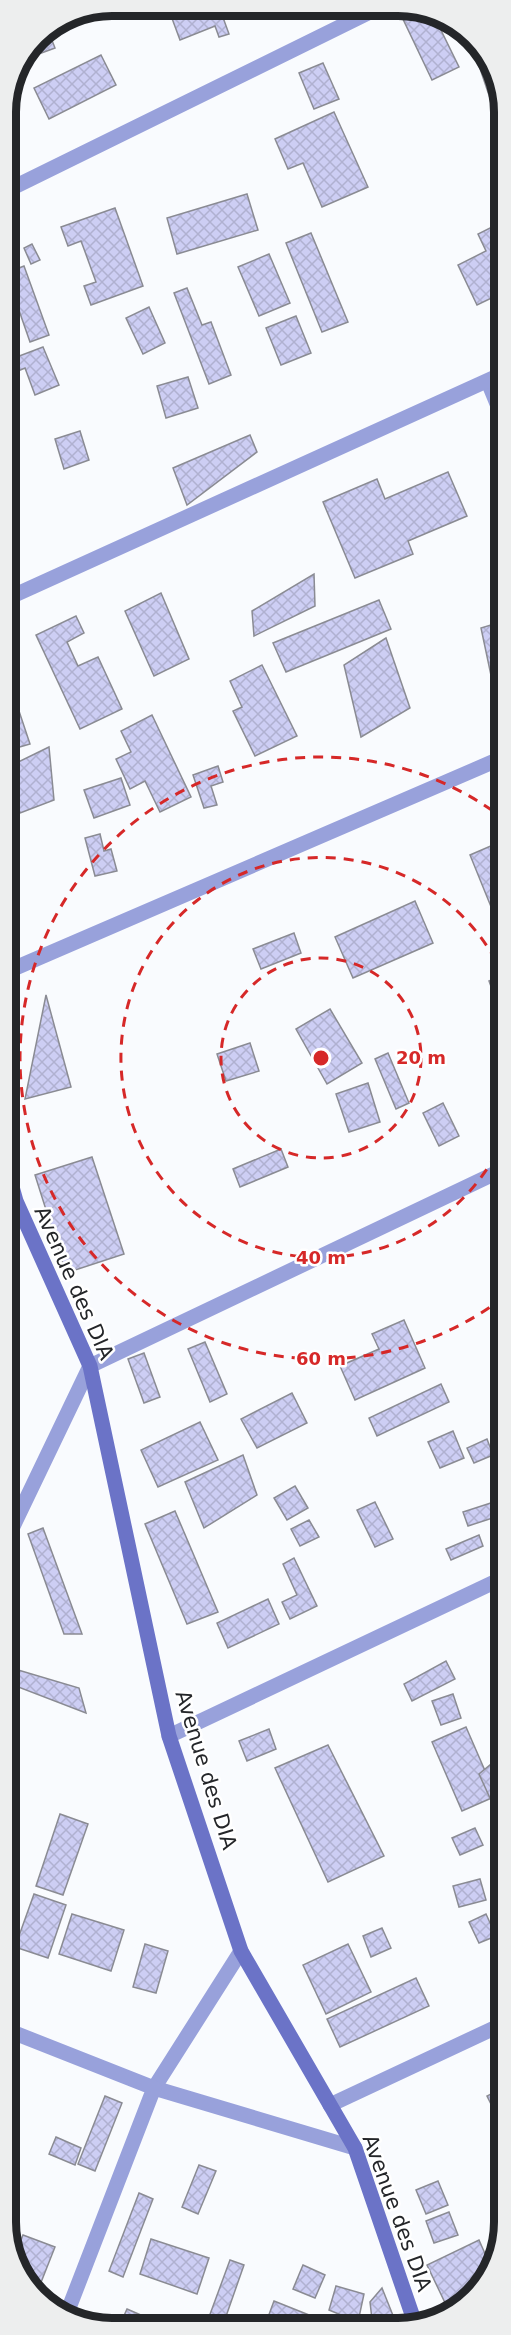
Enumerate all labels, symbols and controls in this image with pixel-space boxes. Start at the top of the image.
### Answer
text: 20 m [396,1047,446,1068]
centre of rings [311,1048,331,1068]
street label: Avenue des DIA [29,1203,119,1364]
text: 40 m [296,1247,346,1268]
text: 60 m [296,1348,346,1369]
street label: Avenue des DIA [170,1687,242,1853]
street label: Avenue des DIA [357,2131,437,2295]

